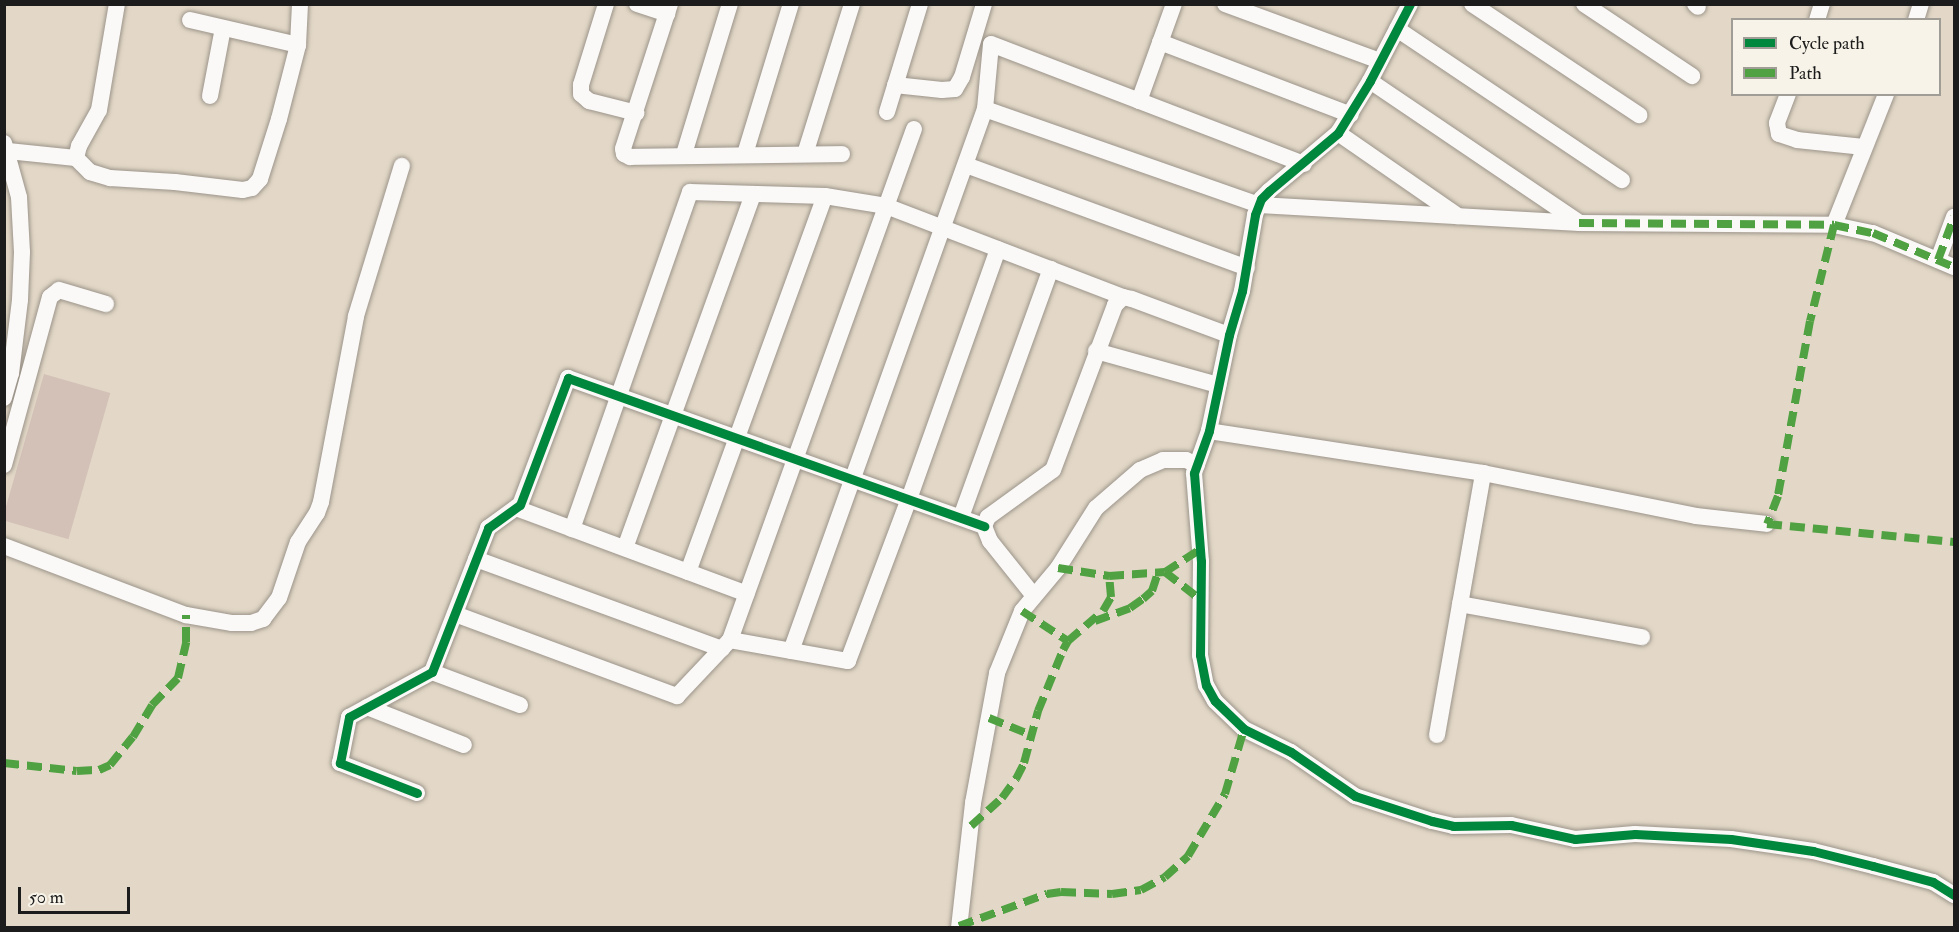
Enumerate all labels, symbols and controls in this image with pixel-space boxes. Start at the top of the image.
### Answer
legend [1731,18,1941,96]
text: Cycle path [1789,32,1865,55]
text: Path [1789,62,1822,85]
scale bar [21,875,134,913]
text: 50 m [29,886,64,909]

